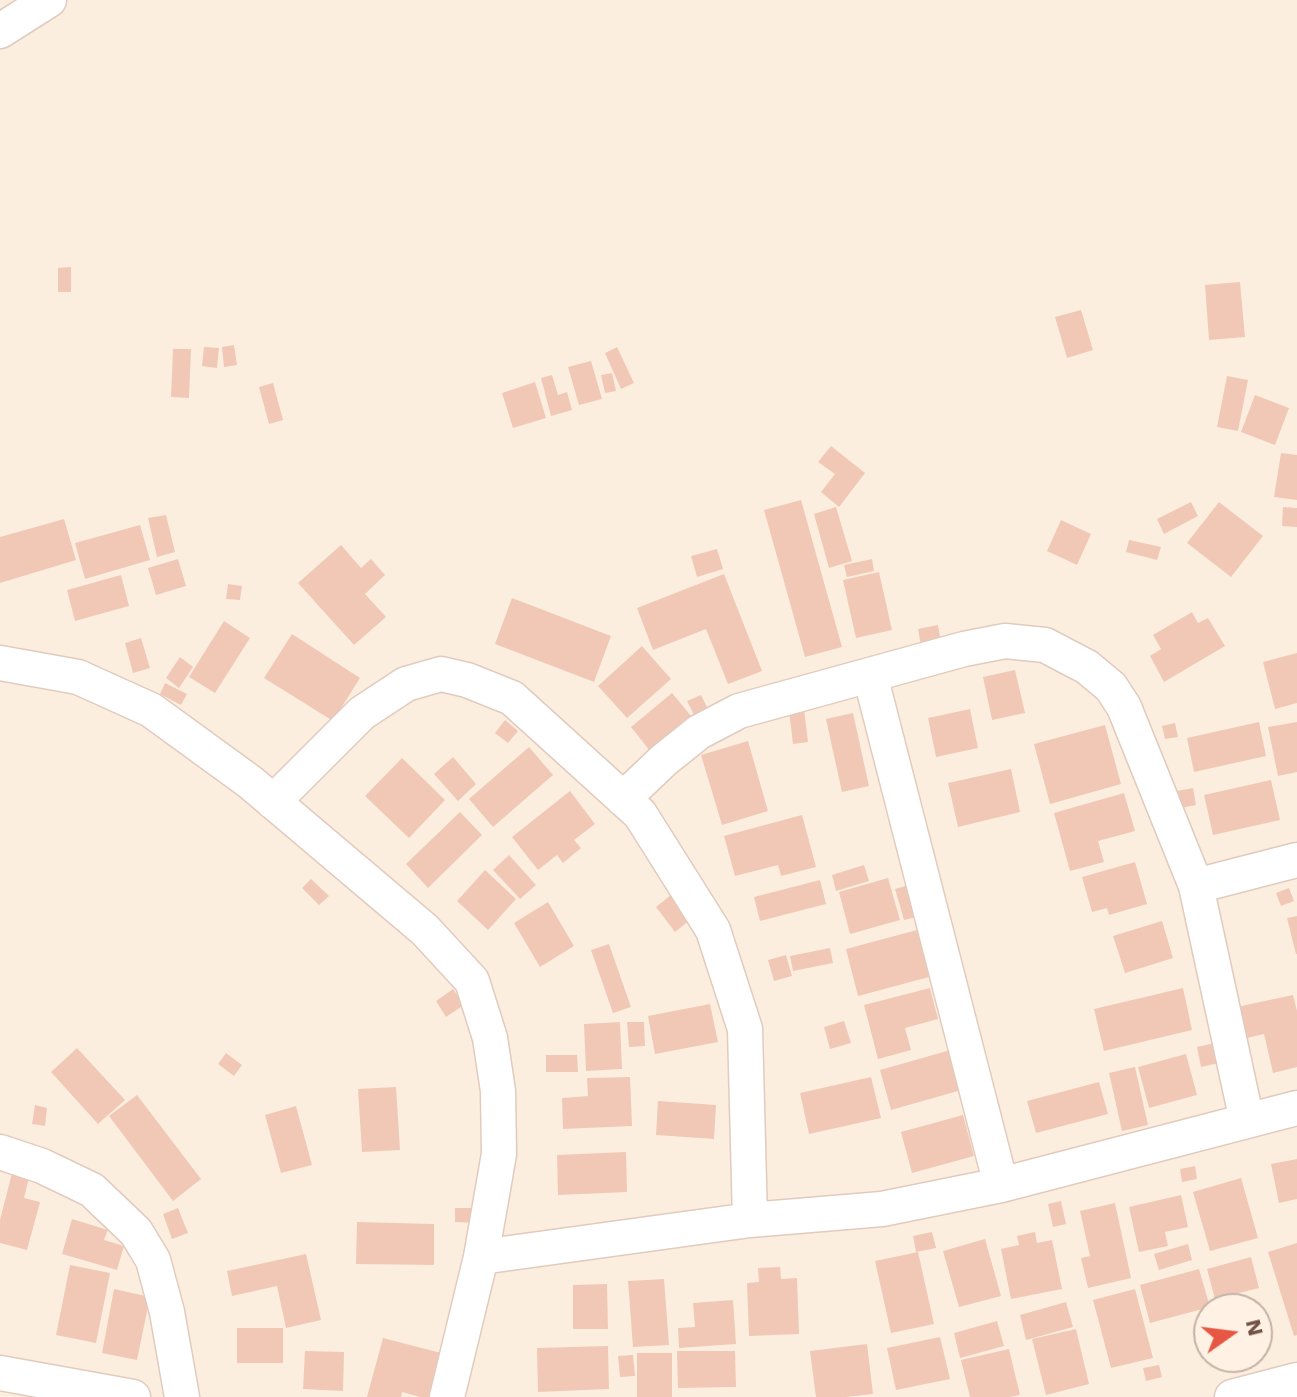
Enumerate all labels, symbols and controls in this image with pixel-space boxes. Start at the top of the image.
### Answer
north arrow [1193,1293,1273,1373]
text: N [1241,1317,1269,1338]

